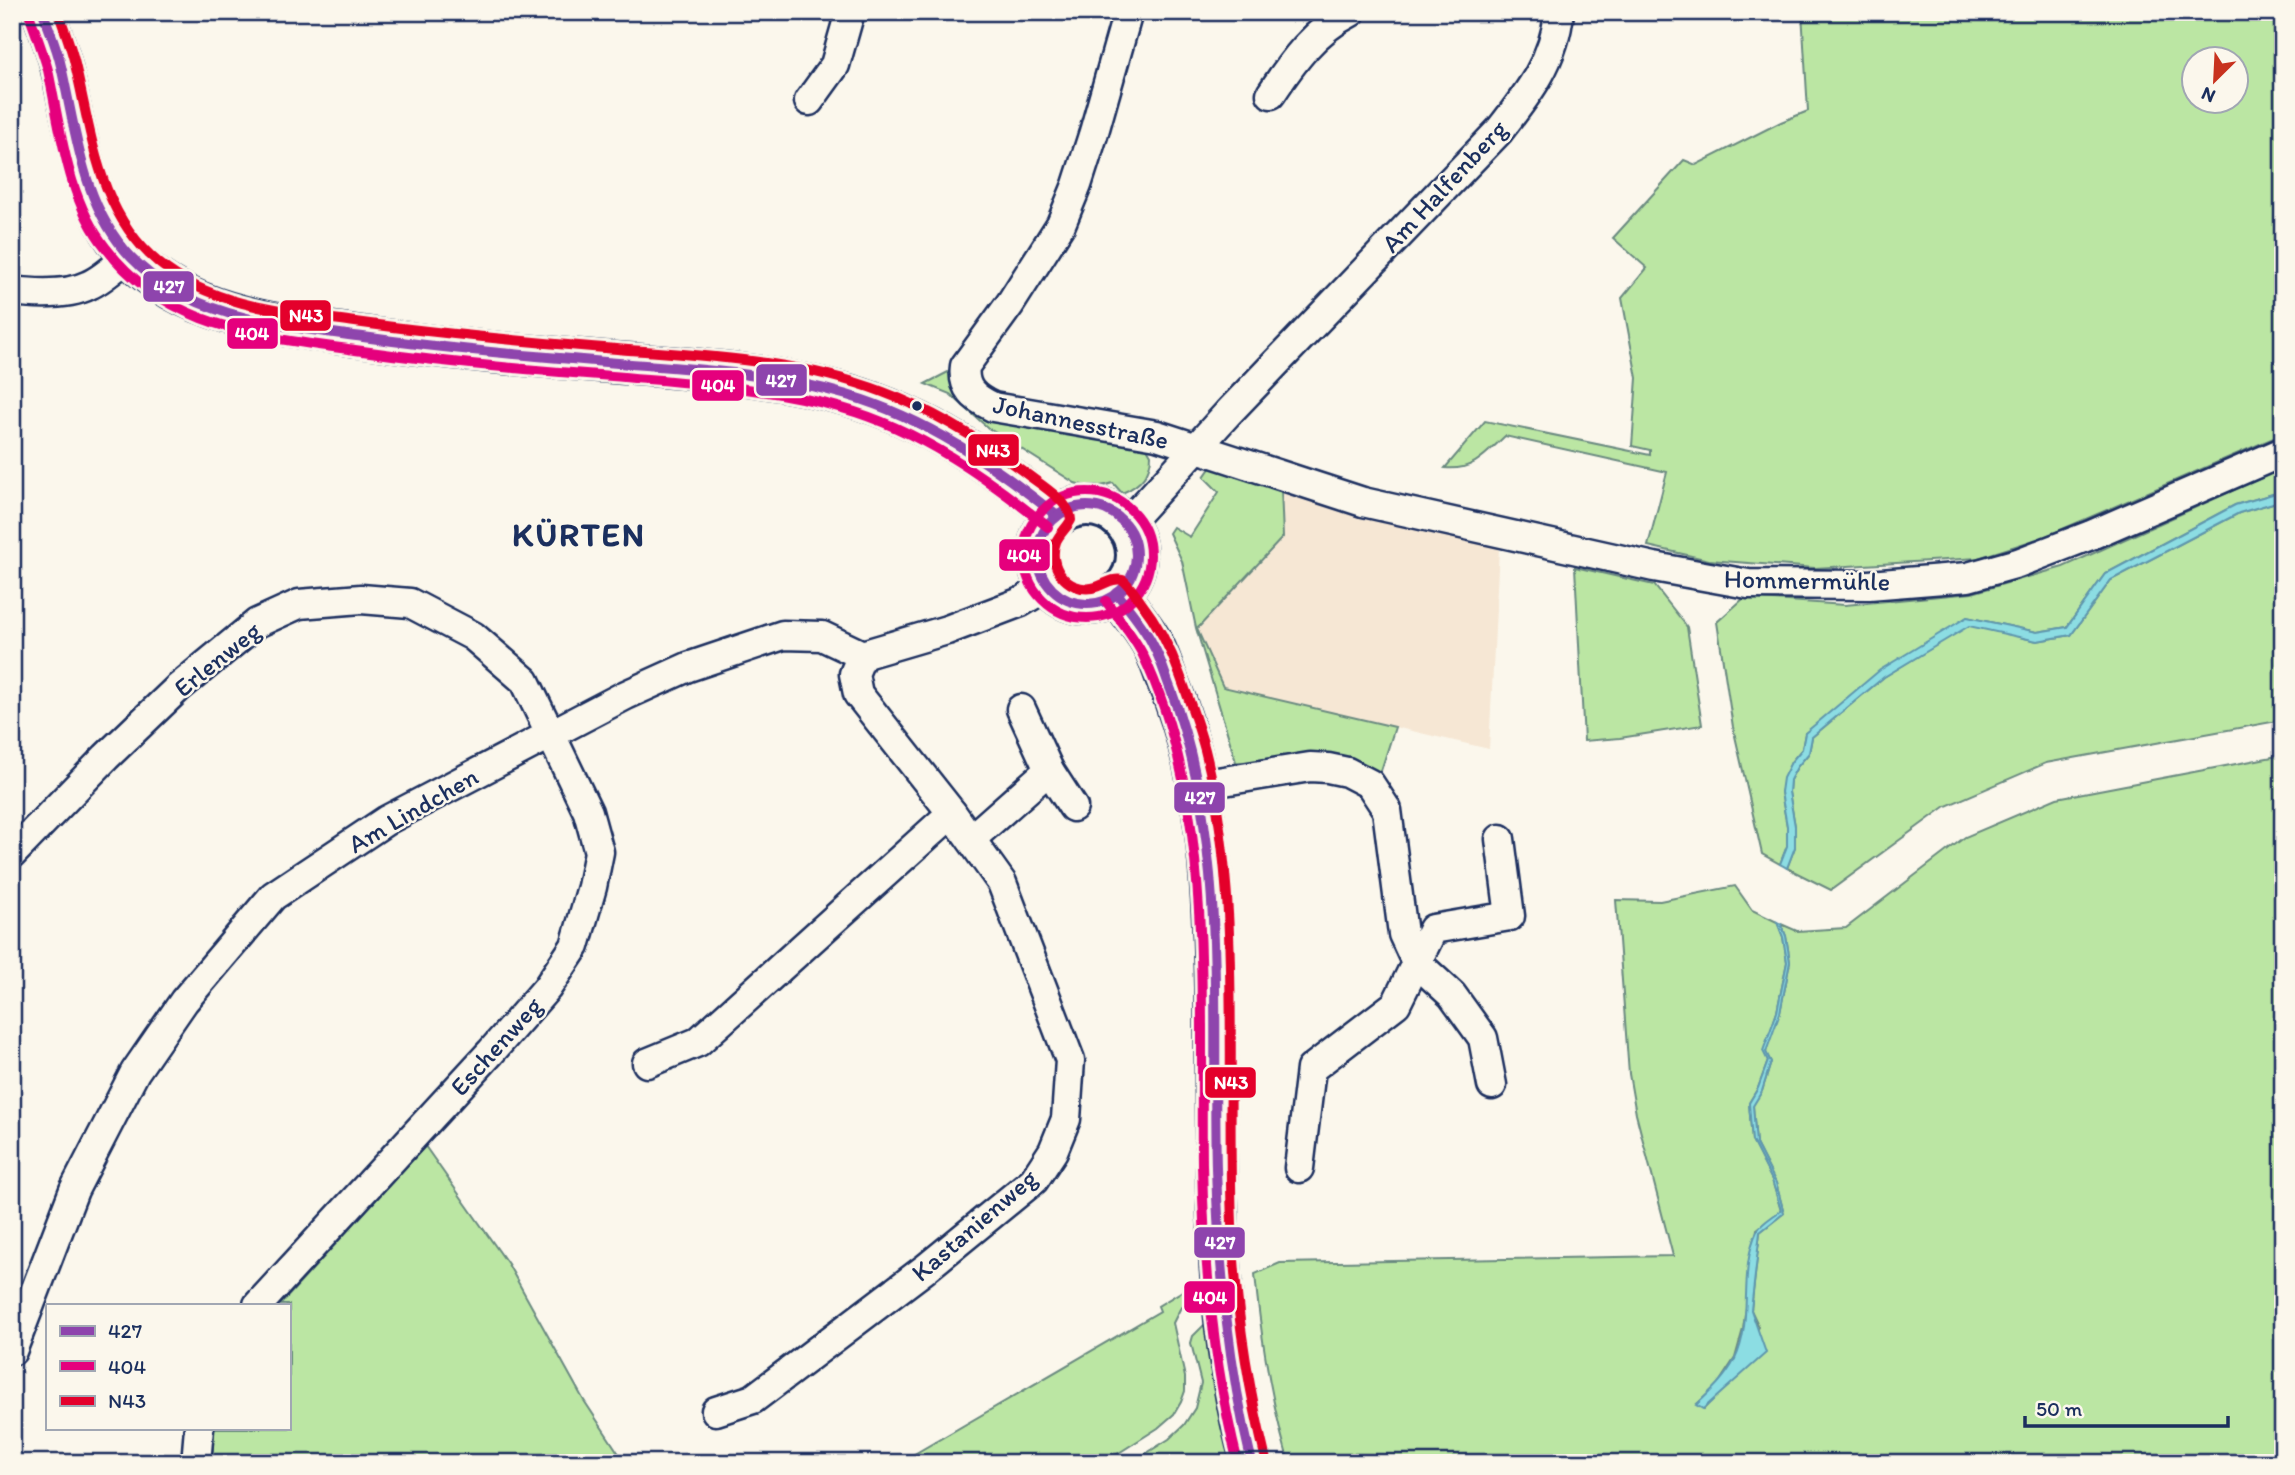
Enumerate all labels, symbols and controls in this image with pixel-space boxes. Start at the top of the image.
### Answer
north arrow [2180,46,2250,116]
text: N [2198,82,2219,108]
street label: Am Halfenberg [1374,112,1514,259]
line badge: 427 [142,270,195,303]
text: 427 [154,275,185,298]
line badge: N43 [279,299,332,332]
text: N43 [289,304,323,327]
line badge: 404 [226,317,279,350]
text: 404 [235,322,270,345]
line badge: 427 [755,363,808,397]
line badge: 404 [691,369,745,402]
text: 427 [766,369,797,392]
text: 404 [701,374,736,397]
street label: Johannesstraße [990,388,1172,456]
unlabelled marker [910,399,924,413]
line badge: N43 [967,433,1020,467]
text: N43 [976,439,1010,462]
district label: KÜRTEN [512,515,646,554]
line badge: 404 [998,538,1051,572]
text: 404 [1007,544,1042,567]
street label: Hommermühle [1724,563,1890,597]
street label: Erlenweg [167,614,267,704]
street label: Am Lindchen [342,760,484,860]
line badge: 427 [1173,781,1226,814]
text: 427 [1185,786,1216,809]
street label: Eschenweg [443,989,549,1102]
line badge: N43 [1204,1066,1257,1099]
text: N43 [1214,1071,1248,1094]
street label: Kastanienweg [905,1161,1044,1288]
line badge: 427 [1193,1226,1246,1259]
text: 427 [1205,1231,1236,1254]
line badge: 404 [1183,1280,1236,1314]
text: 404 [1193,1286,1228,1309]
legend [46,1304,290,1430]
text: 427 [108,1318,142,1343]
text: 404 [108,1354,147,1379]
scale bar [2025,1384,2228,1428]
text: N43 [108,1388,146,1413]
text: 50 m [2036,1396,2083,1421]

